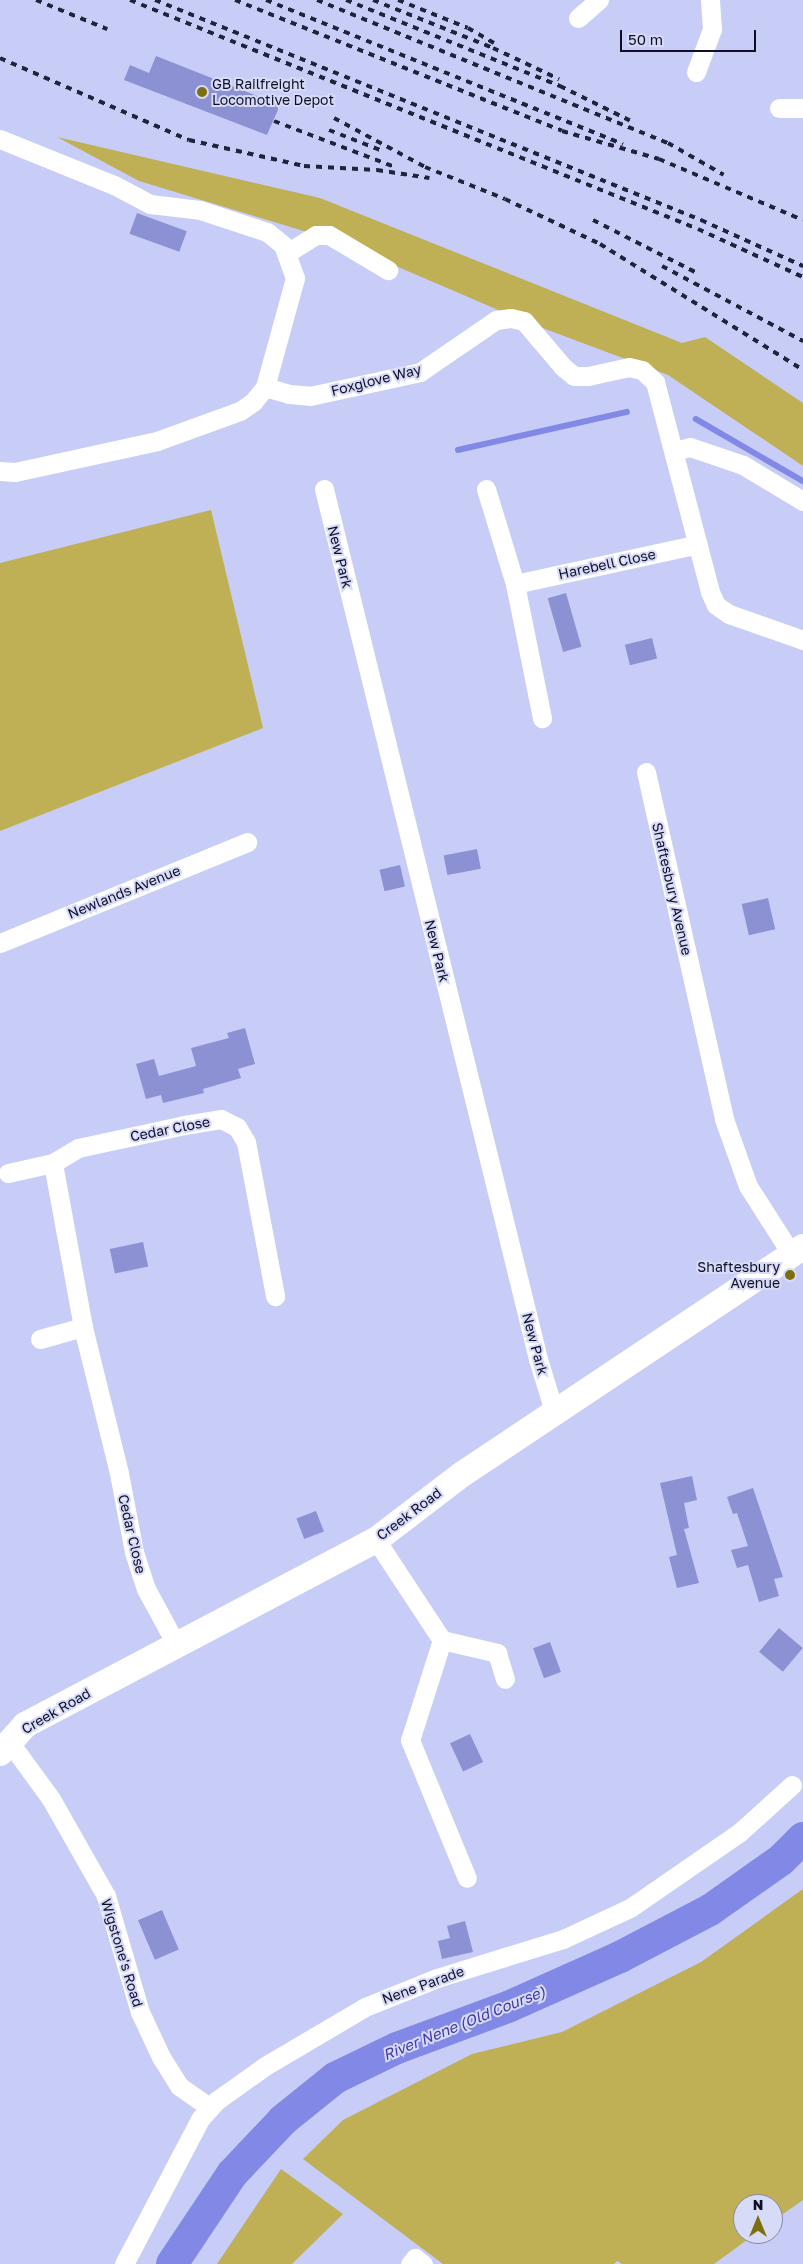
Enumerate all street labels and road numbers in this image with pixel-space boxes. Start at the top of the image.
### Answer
street label: Foxglove Way [329,361,423,399]
street label: New Park [324,524,356,590]
street label: Harebell Close [557,545,657,583]
street label: Shaftesbury Avenue [649,821,695,957]
street label: Newlands Avenue [65,862,183,922]
street label: New Park [421,918,453,984]
street label: Cedar Close [129,1113,211,1145]
street label: New Park [519,1311,551,1377]
street label: Creek Road [373,1484,445,1544]
street label: Cedar Close [115,1493,149,1575]
street label: Creek Road [19,1685,93,1737]
street label: Wigstone's Road [98,1897,146,2009]
street label: Nene Parade [380,1962,466,2008]

